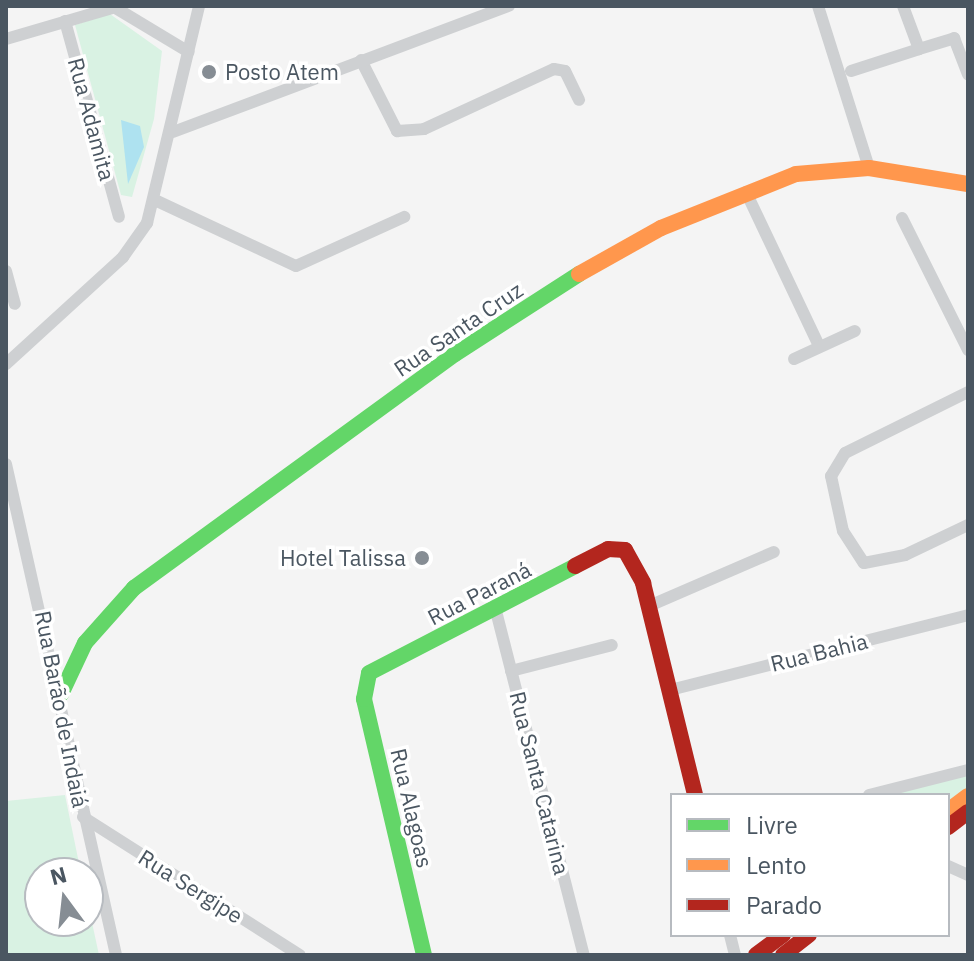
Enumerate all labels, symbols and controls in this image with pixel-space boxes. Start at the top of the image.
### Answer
street label: Rua Adamita [63,55,121,183]
place label: Posto Atem [225,59,339,85]
marker: Posto Atem [200,63,218,81]
street label: Rua Santa Cruz [389,276,527,382]
place label: Hotel Talissa [280,545,406,571]
marker: Hotel Talissa [413,549,431,567]
street label: Rua Paraná [423,556,535,630]
street label: Rua Barão de Indaiá [30,608,94,810]
street label: Rua Bahia [768,627,870,677]
street label: Rua Santa Catarina [504,689,576,877]
street label: Rua Alagoas [385,746,439,870]
legend [670,793,950,937]
text: Livre [746,809,798,841]
street label: Rua Sergipe [134,844,248,928]
text: Lento [746,849,806,881]
north arrow [24,857,104,937]
text: N [47,859,70,891]
text: Parado [746,889,822,921]

